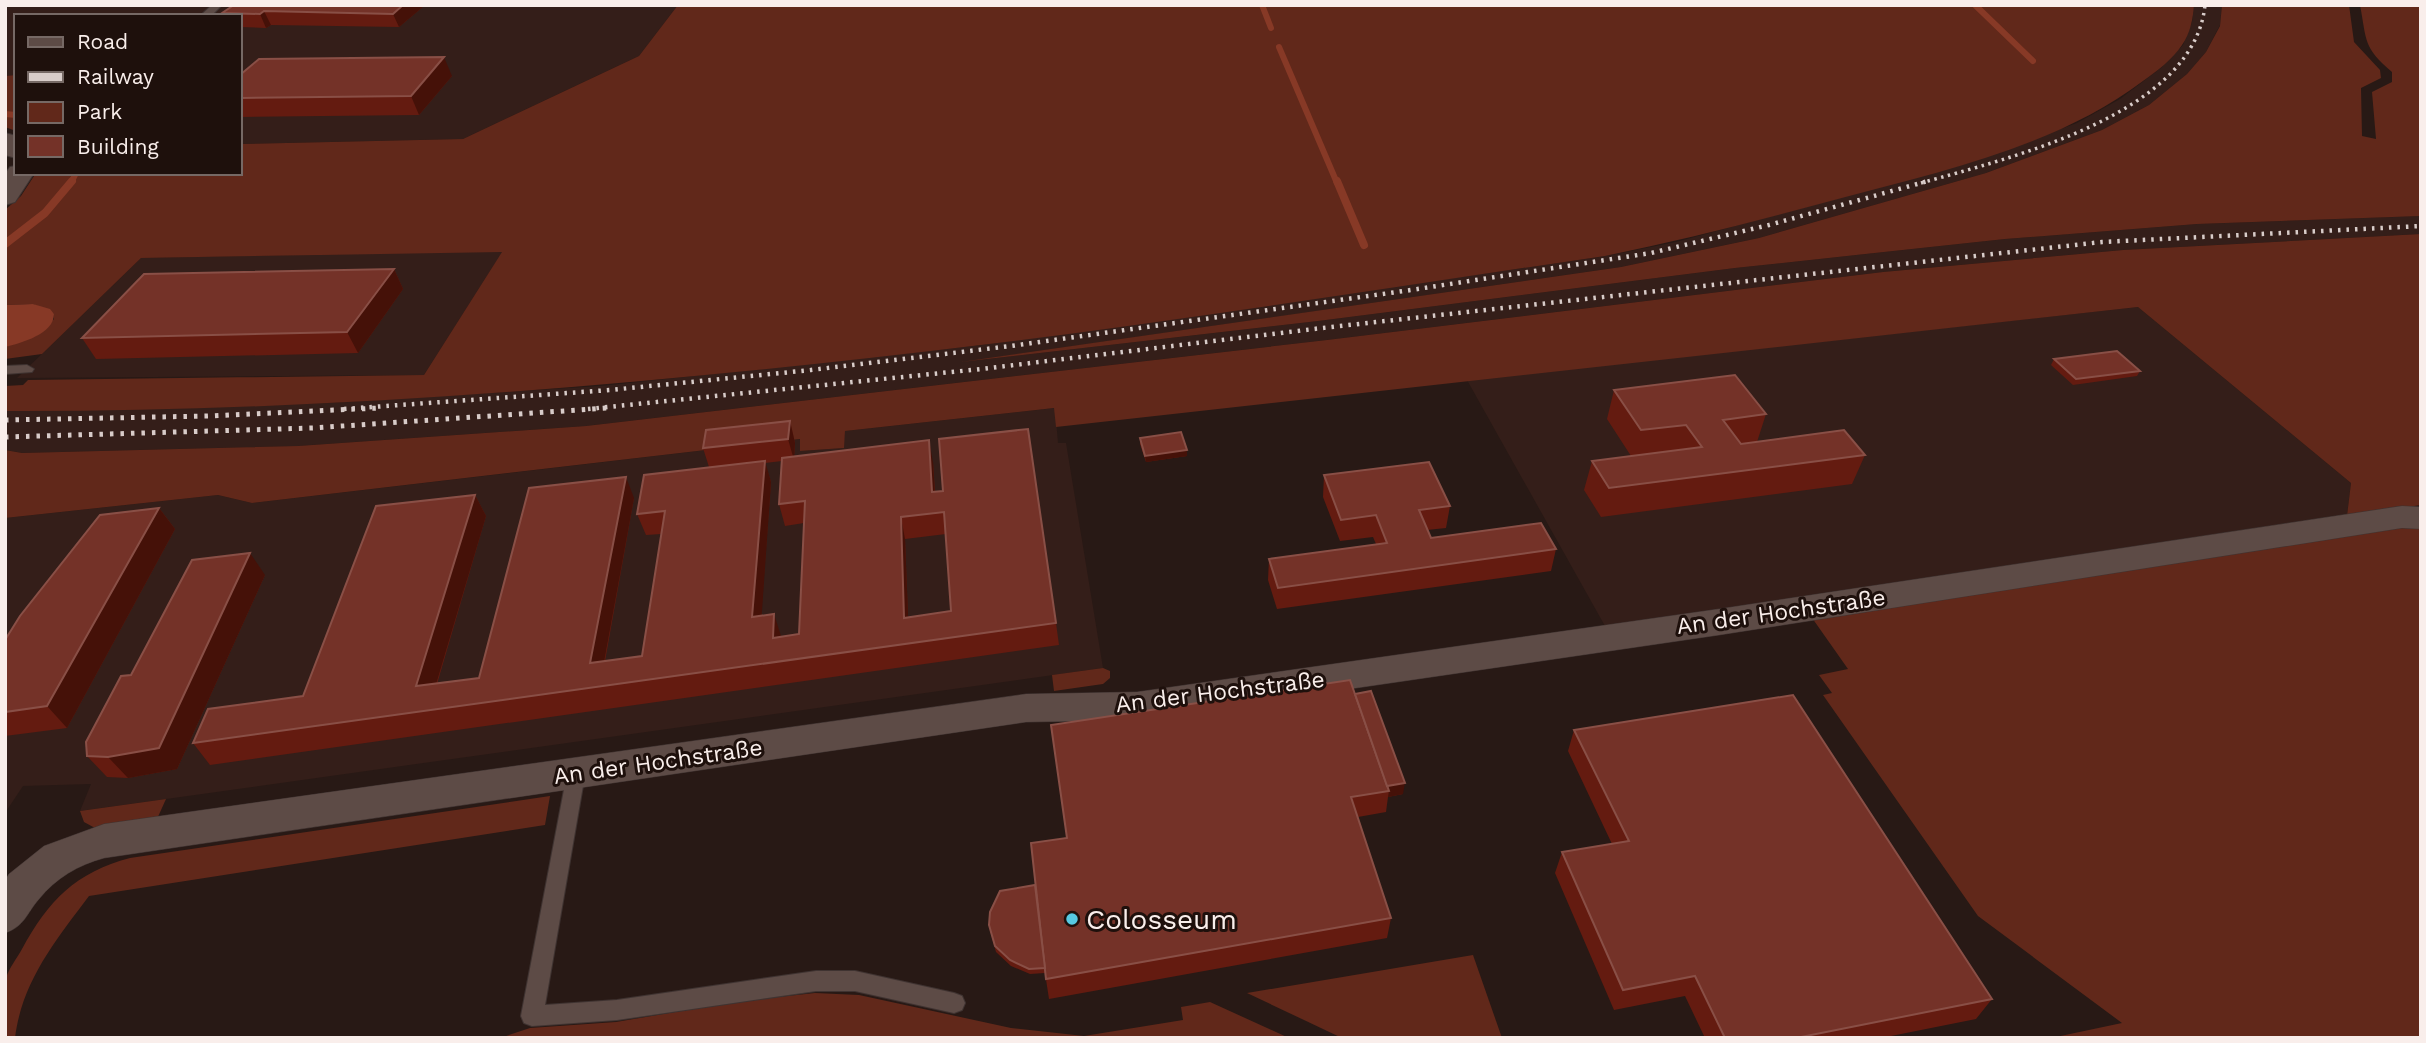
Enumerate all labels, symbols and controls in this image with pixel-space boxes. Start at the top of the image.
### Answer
legend [14,14,242,175]
text: Road [77,29,128,54]
text: Railway [77,64,154,89]
text: Park [77,99,122,124]
text: Building [77,134,159,159]
street label: An der Hochstraße [1675,584,1887,640]
street label: An der Hochstraße [1114,666,1326,718]
street label: An der Hochstraße [552,734,764,790]
place label: Colosseum [1086,903,1237,936]
marker: Colosseum [1064,911,1080,927]

